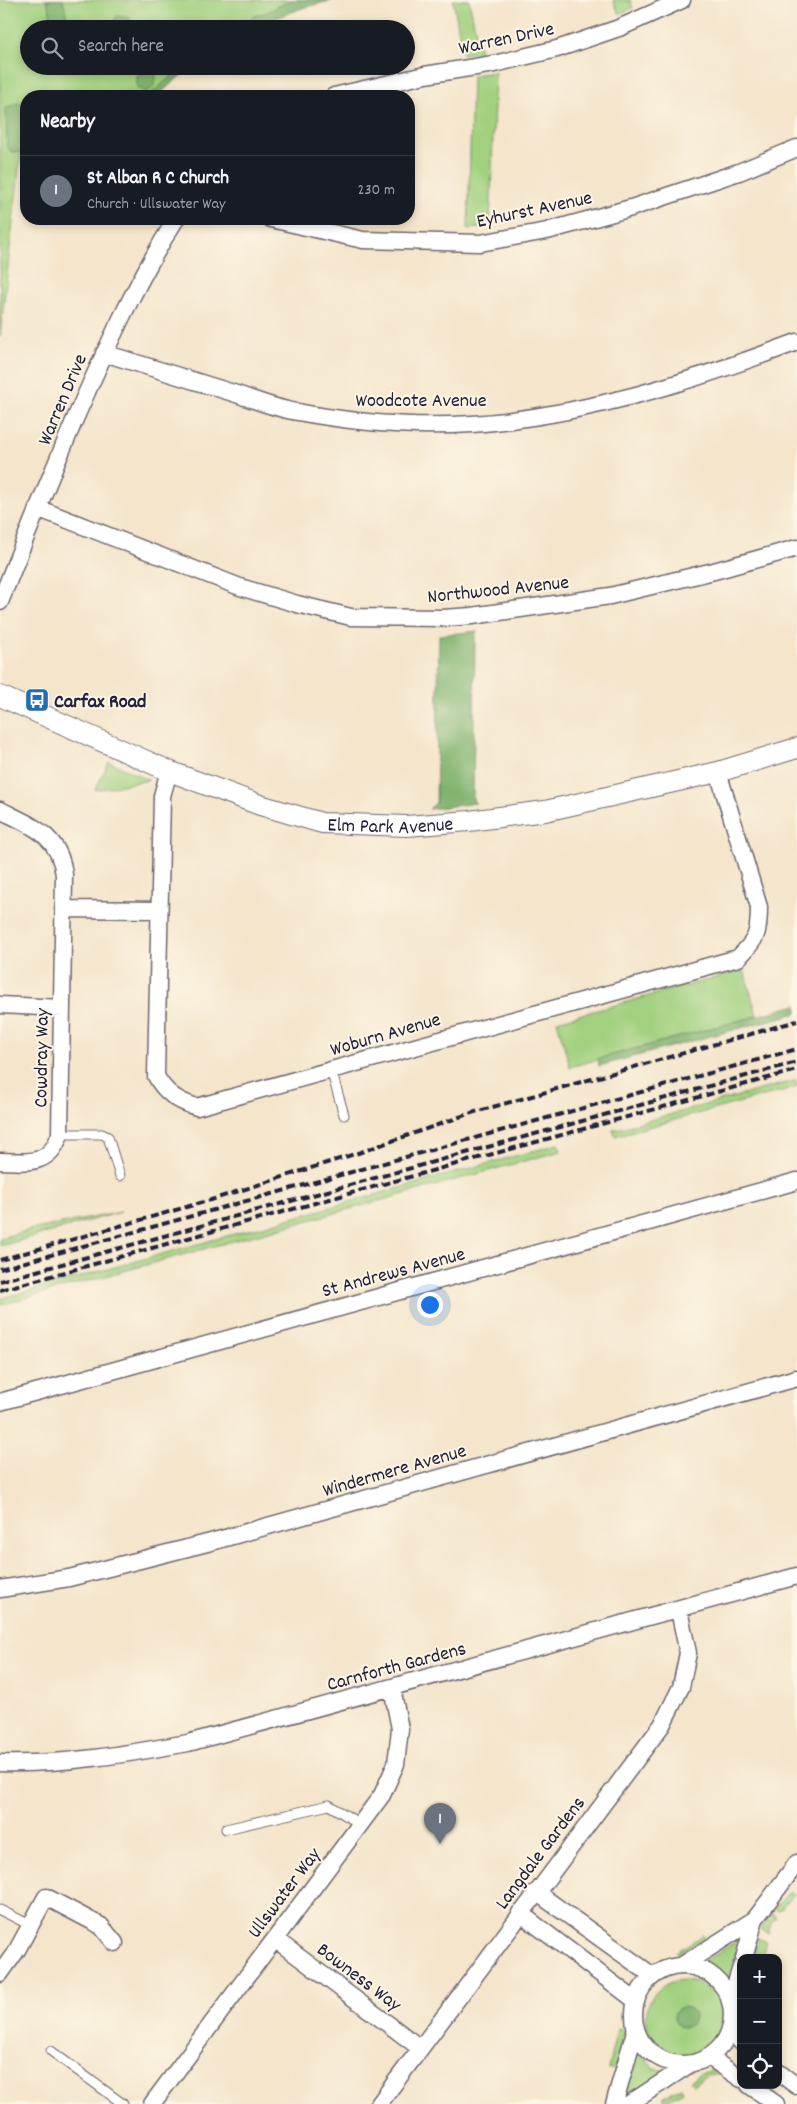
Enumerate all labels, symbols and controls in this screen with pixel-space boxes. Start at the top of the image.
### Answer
street label: Warren Drive [456,16,557,64]
search box [20,20,415,75]
icon: search [38,34,66,62]
text: Search here [78,34,164,61]
text: Nearby [40,108,95,138]
text: St Alban R C Church [87,166,229,193]
text: 1 [54,179,58,202]
text: 230 m [358,179,395,202]
street label: Eyhurst Avenue [474,185,595,237]
text: Church · Ullswater Way [87,193,225,216]
street label: Warren Drive [32,350,96,450]
street label: Woodcote Avenue [355,388,487,416]
street label: Northwood Avenue [426,570,571,612]
bus stop icon: Carfax Road [24,687,50,713]
place label: Carfax Road [54,689,147,717]
street label: Elm Park Avenue [327,811,455,843]
street label: Cowdray Way [28,1007,58,1108]
street label: Woburn Avenue [327,1007,444,1065]
street label: St Andrews Avenue [319,1241,469,1306]
your location [417,1292,443,1318]
street label: Windermere Avenue [320,1438,470,1506]
street label: Carnforth Gardens [324,1636,470,1700]
street label: Langdale Gardens [490,1791,593,1916]
pin: 1 [424,1803,456,1844]
street label: Ullswater Way [242,1842,329,1945]
street label: Bowness Way [310,1937,407,2020]
map controls [737,1954,782,2089]
button: + [737,1954,782,1999]
button: − [737,1999,782,2044]
button: locate [737,2044,782,2089]

